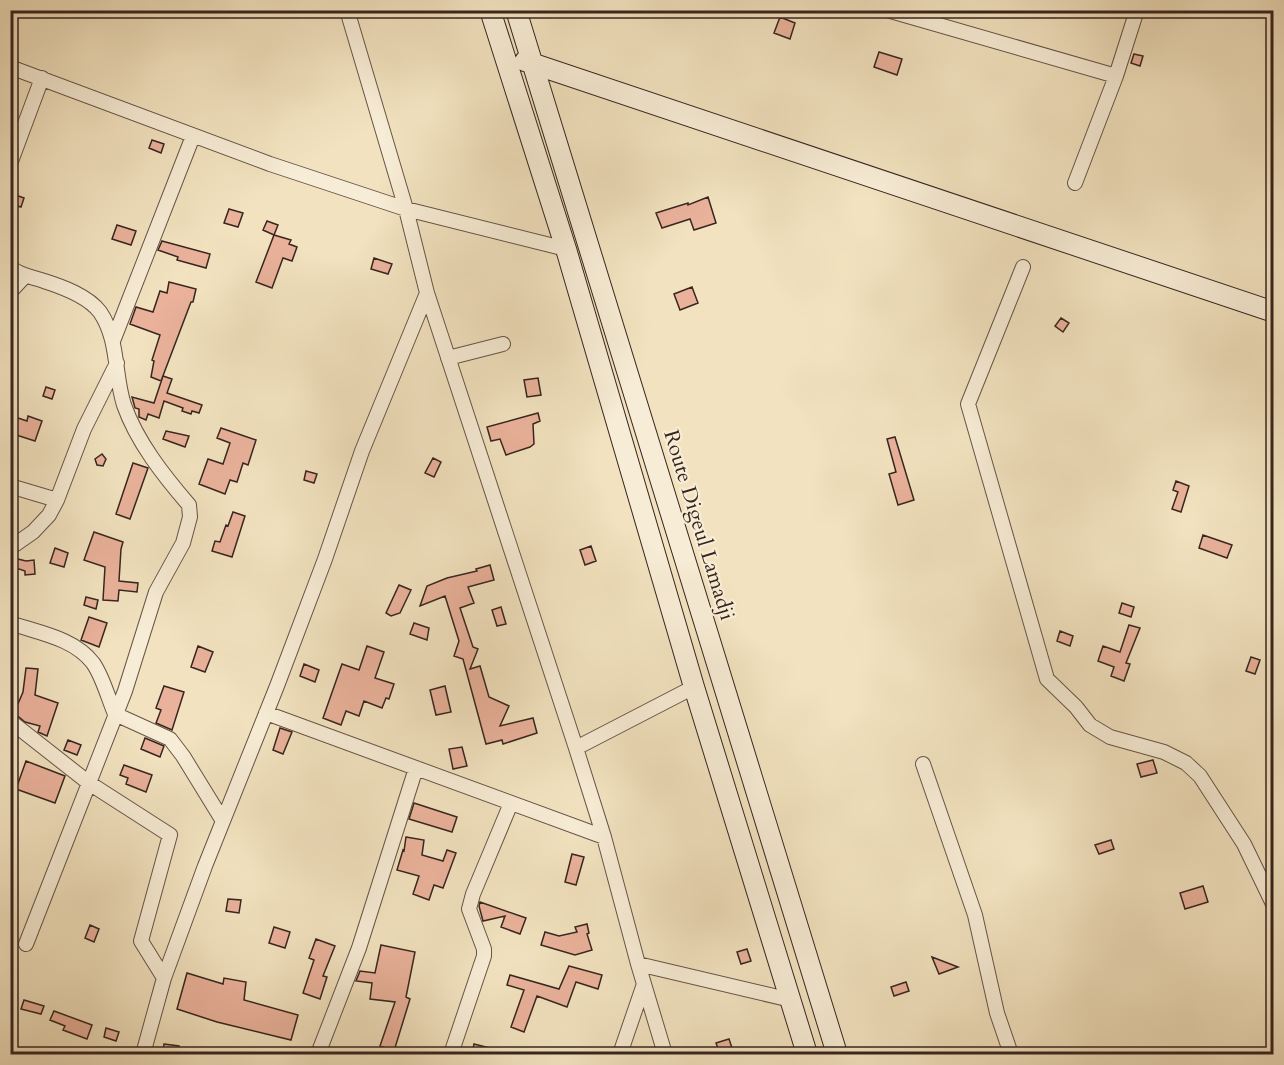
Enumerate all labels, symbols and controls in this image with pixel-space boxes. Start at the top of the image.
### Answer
street label: Route Digeul Lamadji [656,426,742,624]

